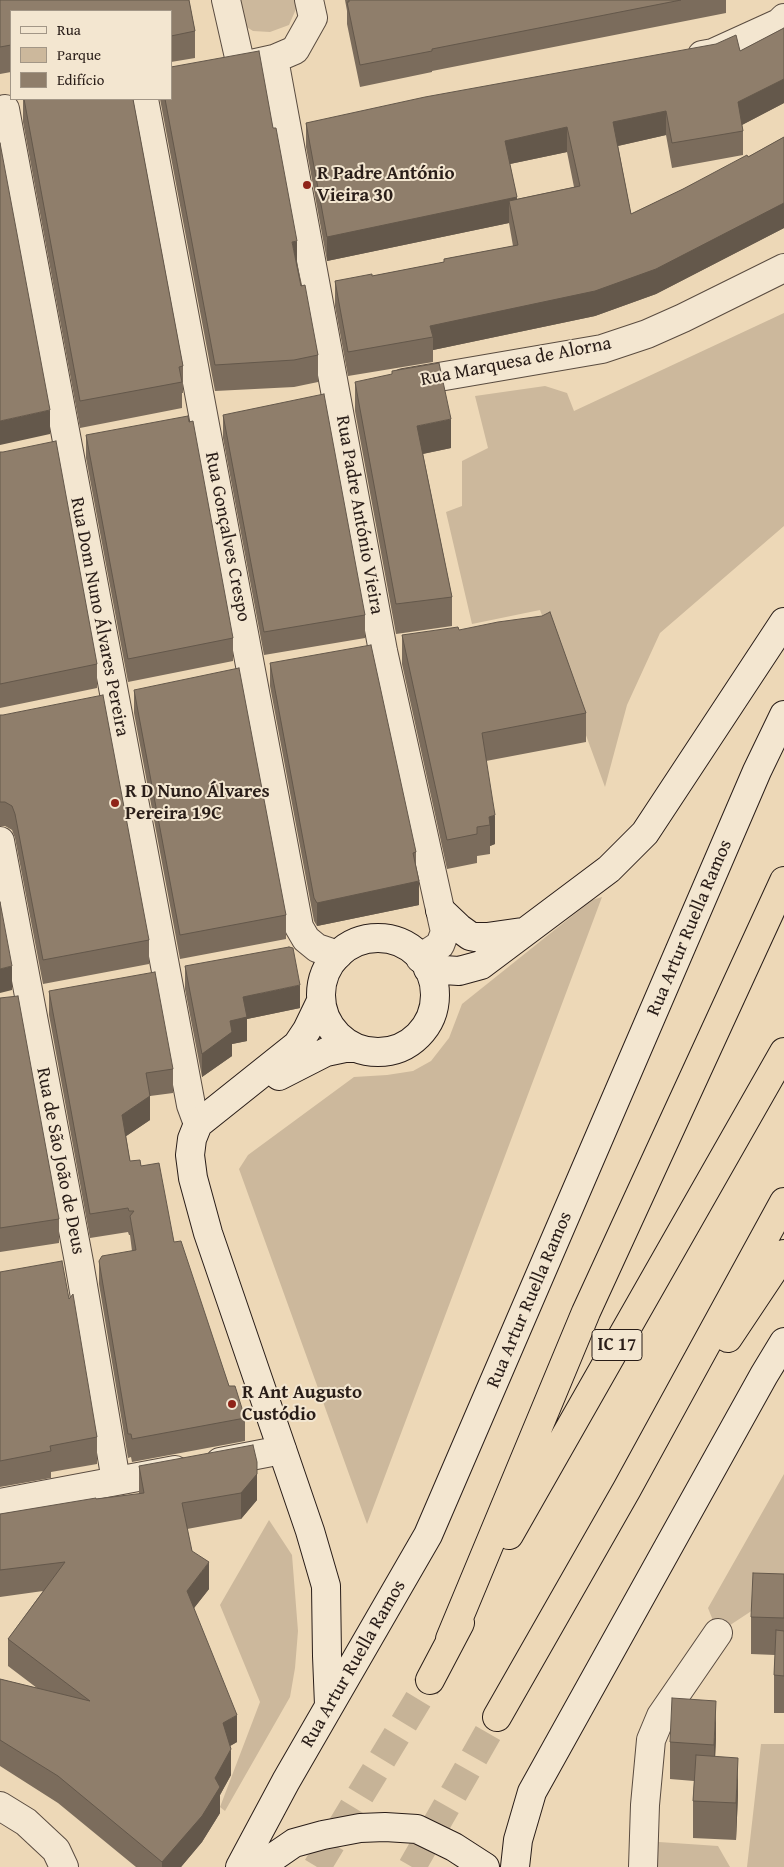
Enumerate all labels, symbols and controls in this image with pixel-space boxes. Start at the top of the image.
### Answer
legend [10,10,172,100]
text: Rua [57,19,81,40]
text: Parque [57,44,101,65]
text: Edifício [57,69,104,90]
place label: R Padre António Vieira 30 [317,163,455,207]
marker: R Padre António Vieira 30 [301,179,313,191]
street label: Rua Marquesa de Alorna [419,332,613,392]
street label: Rua Padre António Vieira [330,414,388,616]
street label: Rua Gonçalves Crespo [199,450,255,624]
street label: Rua Dom Nuno Álvares Pereira [65,495,133,739]
place label: R D Nuno Álvares Pereira 19C [125,781,270,825]
marker: R D Nuno Álvares Pereira 19C [109,797,121,809]
street label: Rua Artur Ruella Ramos [643,836,737,1020]
street label: Rua de São João de Deus [31,1066,89,1256]
street label: Rua Artur Ruella Ramos [483,1208,577,1392]
road number: IC 17 [592,1330,642,1360]
place label: R Ant Augusto Custódio [242,1382,362,1426]
marker: R Ant Augusto Custódio [226,1398,238,1410]
street label: Rua Artur Ruella Ramos [297,1576,411,1752]

